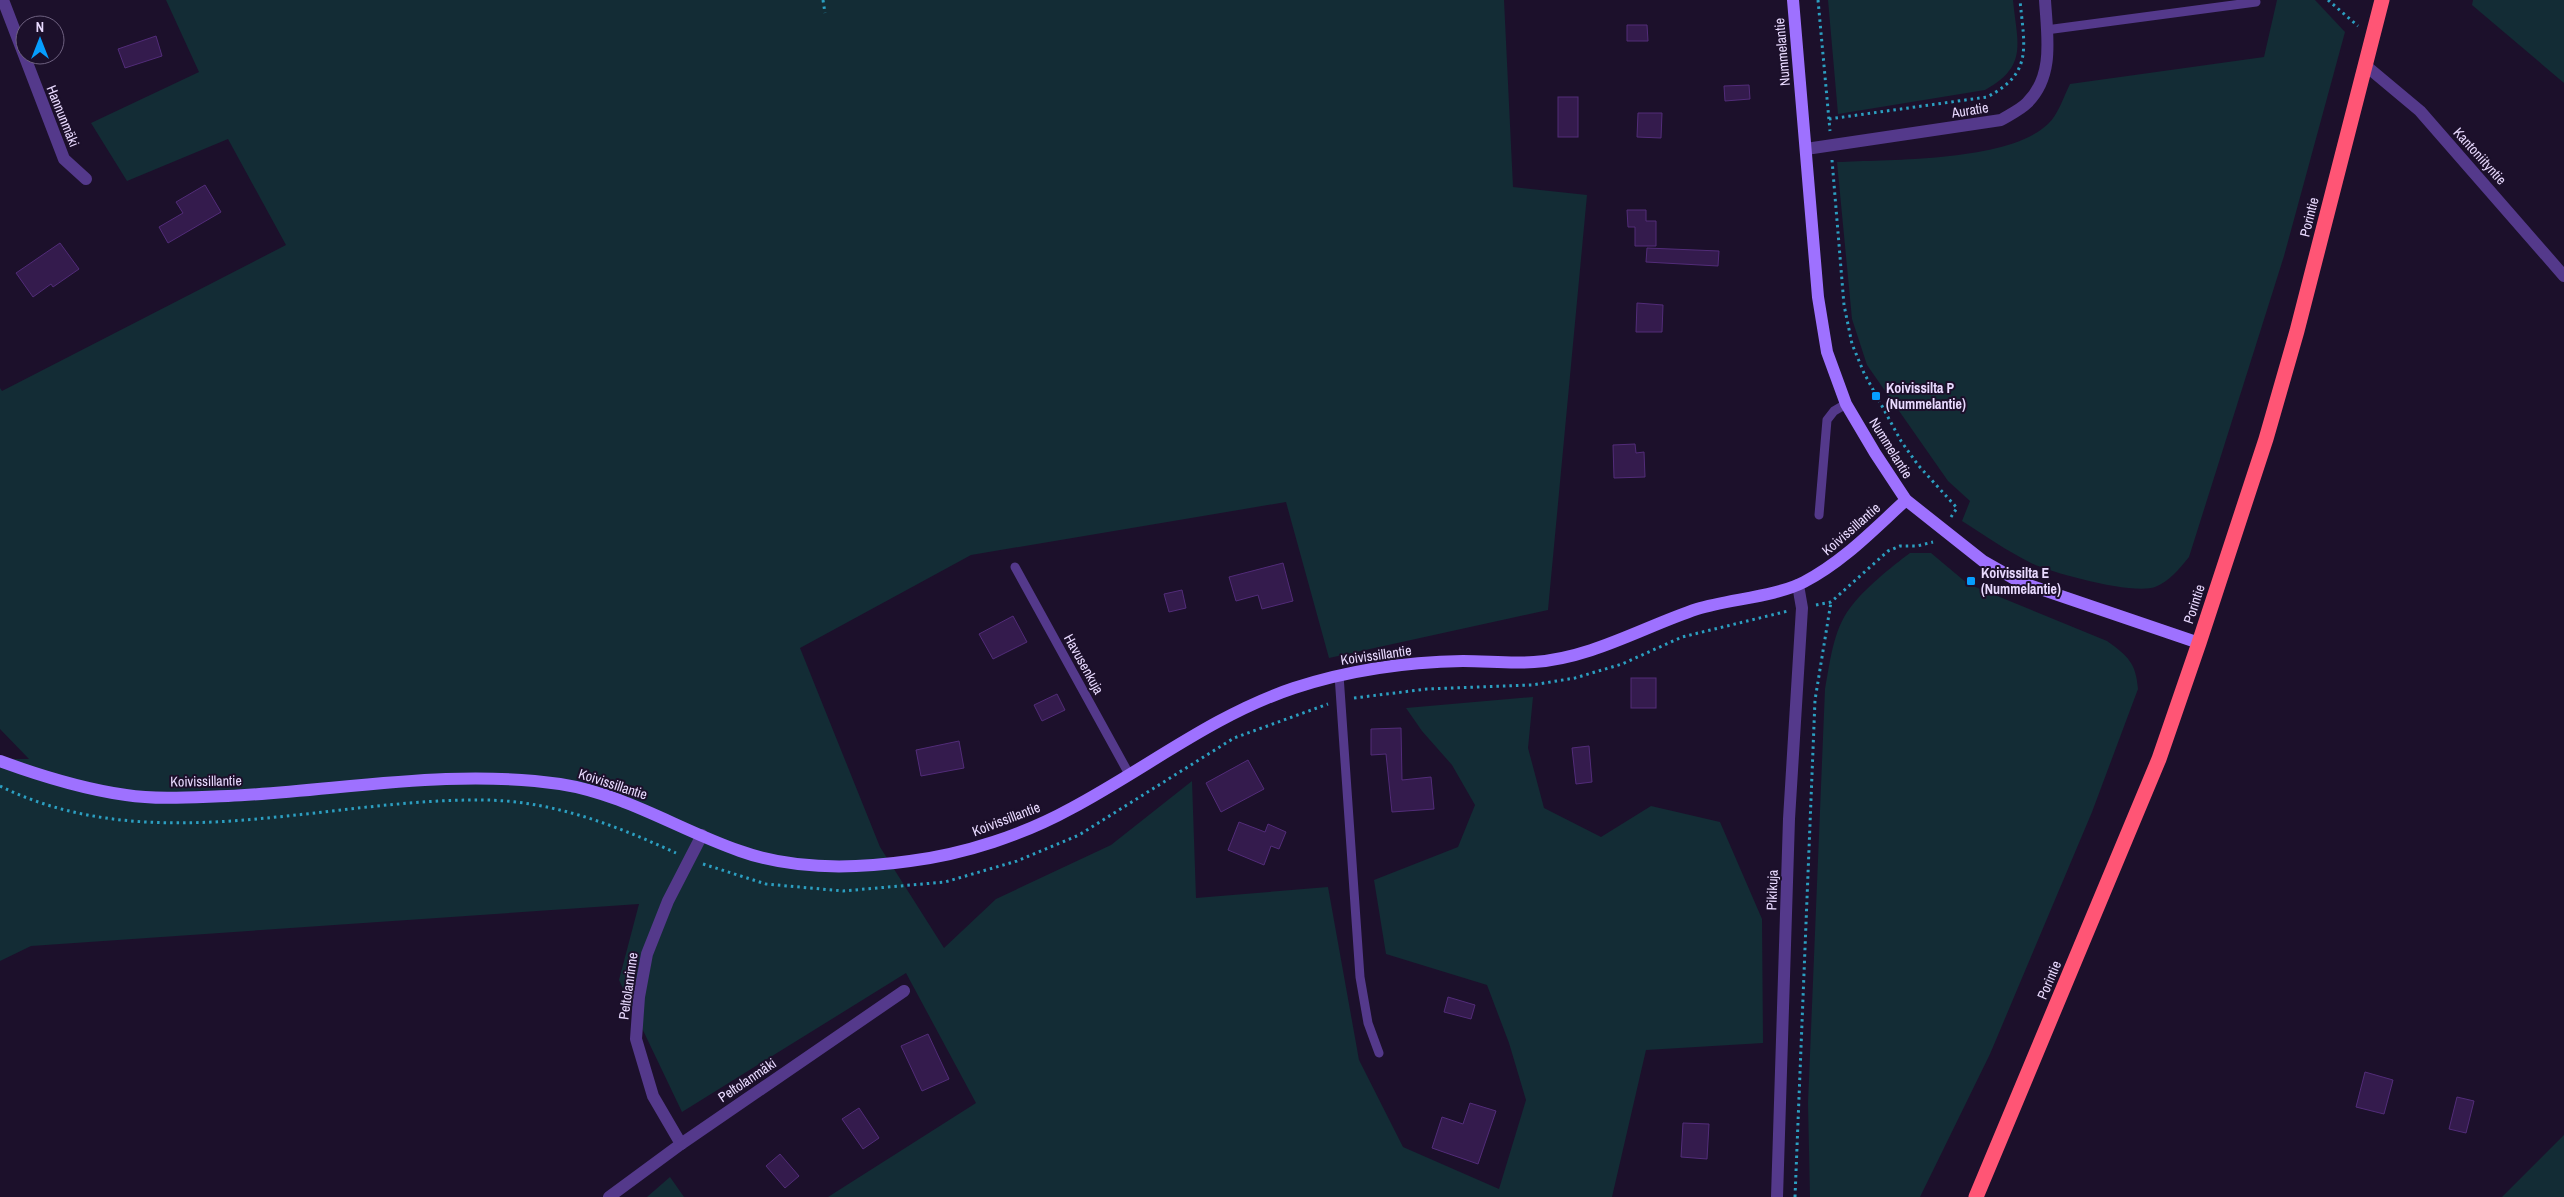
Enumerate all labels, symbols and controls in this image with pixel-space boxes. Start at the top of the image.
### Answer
north arrow [15,15,65,65]
street label: Nummelantie [1770,17,1794,87]
text: N [36,18,44,36]
street label: Hannunmäki [42,82,84,150]
street label: Auratie [1949,98,1990,122]
street label: Kantoniityntie [2450,124,2510,188]
street label: Porintie [2295,195,2323,239]
place label: Koivissilta P (Nummelantie) [1886,379,1966,413]
marker: Koivissilta P (Nummelantie) [1870,390,1882,402]
street label: Nummelantie [1865,414,1917,482]
street label: Koivissillantie [1818,499,1884,559]
place label: Koivissilta E (Nummelantie) [1981,564,2061,598]
marker: Koivissilta E (Nummelantie) [1965,575,1977,587]
street label: Porintie [2179,582,2209,626]
street label: Havusenkuja [1060,631,1108,698]
street label: Koivissillantie [1339,641,1413,669]
street label: Koivissillantie [576,764,650,804]
street label: Koivissillantie [170,771,242,791]
street label: Koivissillantie [969,798,1043,840]
street label: Pikikuja [1762,869,1782,911]
street label: Peltolanrinne [614,951,642,1021]
street label: Porintie [2033,958,2065,1002]
street label: Peltolanmäki [714,1054,780,1106]

